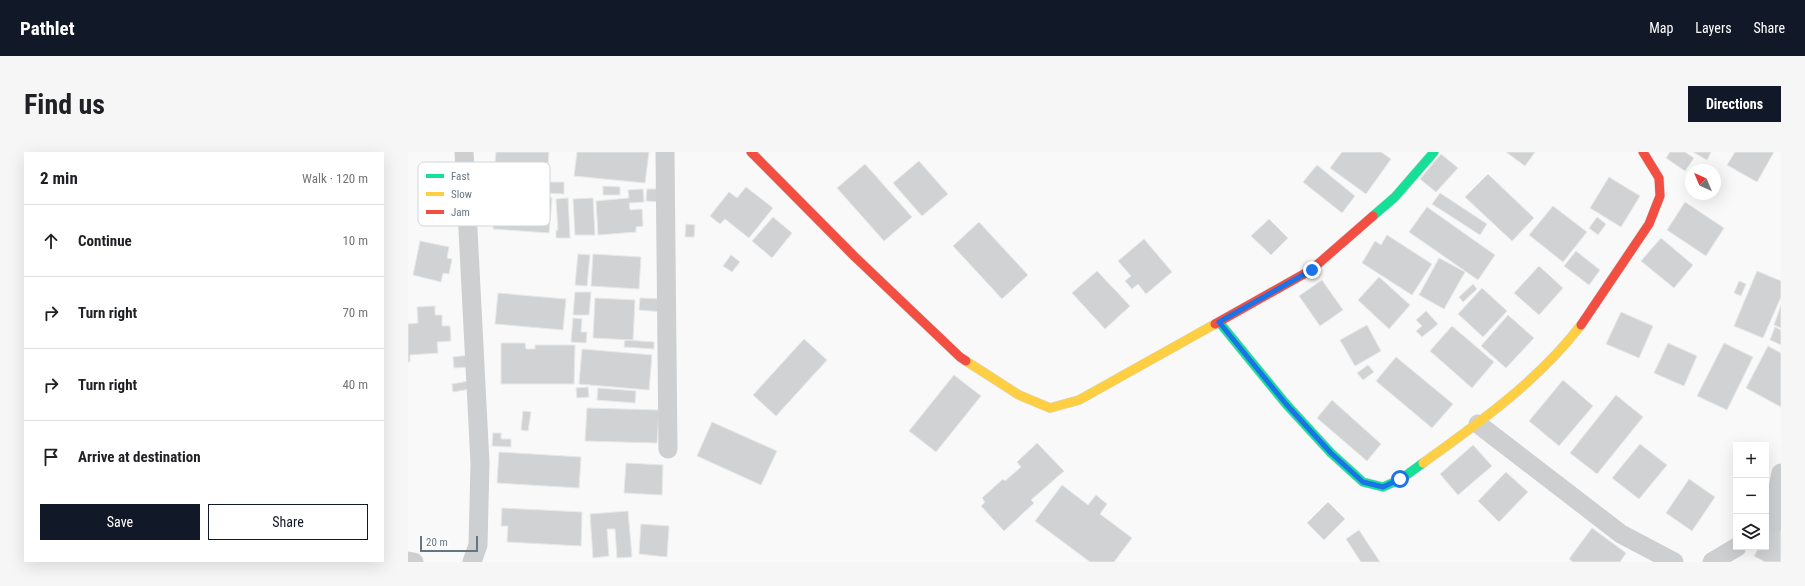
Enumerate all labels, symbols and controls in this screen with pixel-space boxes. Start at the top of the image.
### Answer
text: Pathlet [20,17,75,40]
text: Map [1649,20,1673,36]
text: Layers [1695,20,1732,36]
text: Share [1754,20,1785,36]
button: Directions [1688,86,1781,122]
text: Find us [24,88,105,121]
legend [418,162,550,226]
north arrow [1685,164,1721,200]
text: 2 min [40,168,78,188]
text: Fast [451,170,470,183]
text: Walk · 120 m [302,171,368,186]
text: Slow [451,188,472,201]
text: Jam [451,206,470,219]
icon: ahead [40,230,62,252]
text: Continue [78,232,132,250]
text: 10 m [342,233,368,248]
route end [1303,261,1321,279]
icon: right [40,302,62,324]
text: Turn right [78,304,137,322]
text: 70 m [342,305,368,320]
icon: right [40,374,62,396]
text: Turn right [78,376,137,394]
text: 40 m [342,377,368,392]
map controls [1733,442,1769,550]
button: + [1733,442,1769,478]
icon: arrive [40,446,62,468]
text: Arrive at destination [78,448,201,466]
route start [1391,470,1409,488]
button: − [1733,478,1769,514]
button: Save [40,504,200,540]
button: Share [208,504,368,540]
button: layers [1733,514,1769,550]
scale bar [420,534,478,553]
text: 20 m [426,536,448,549]

